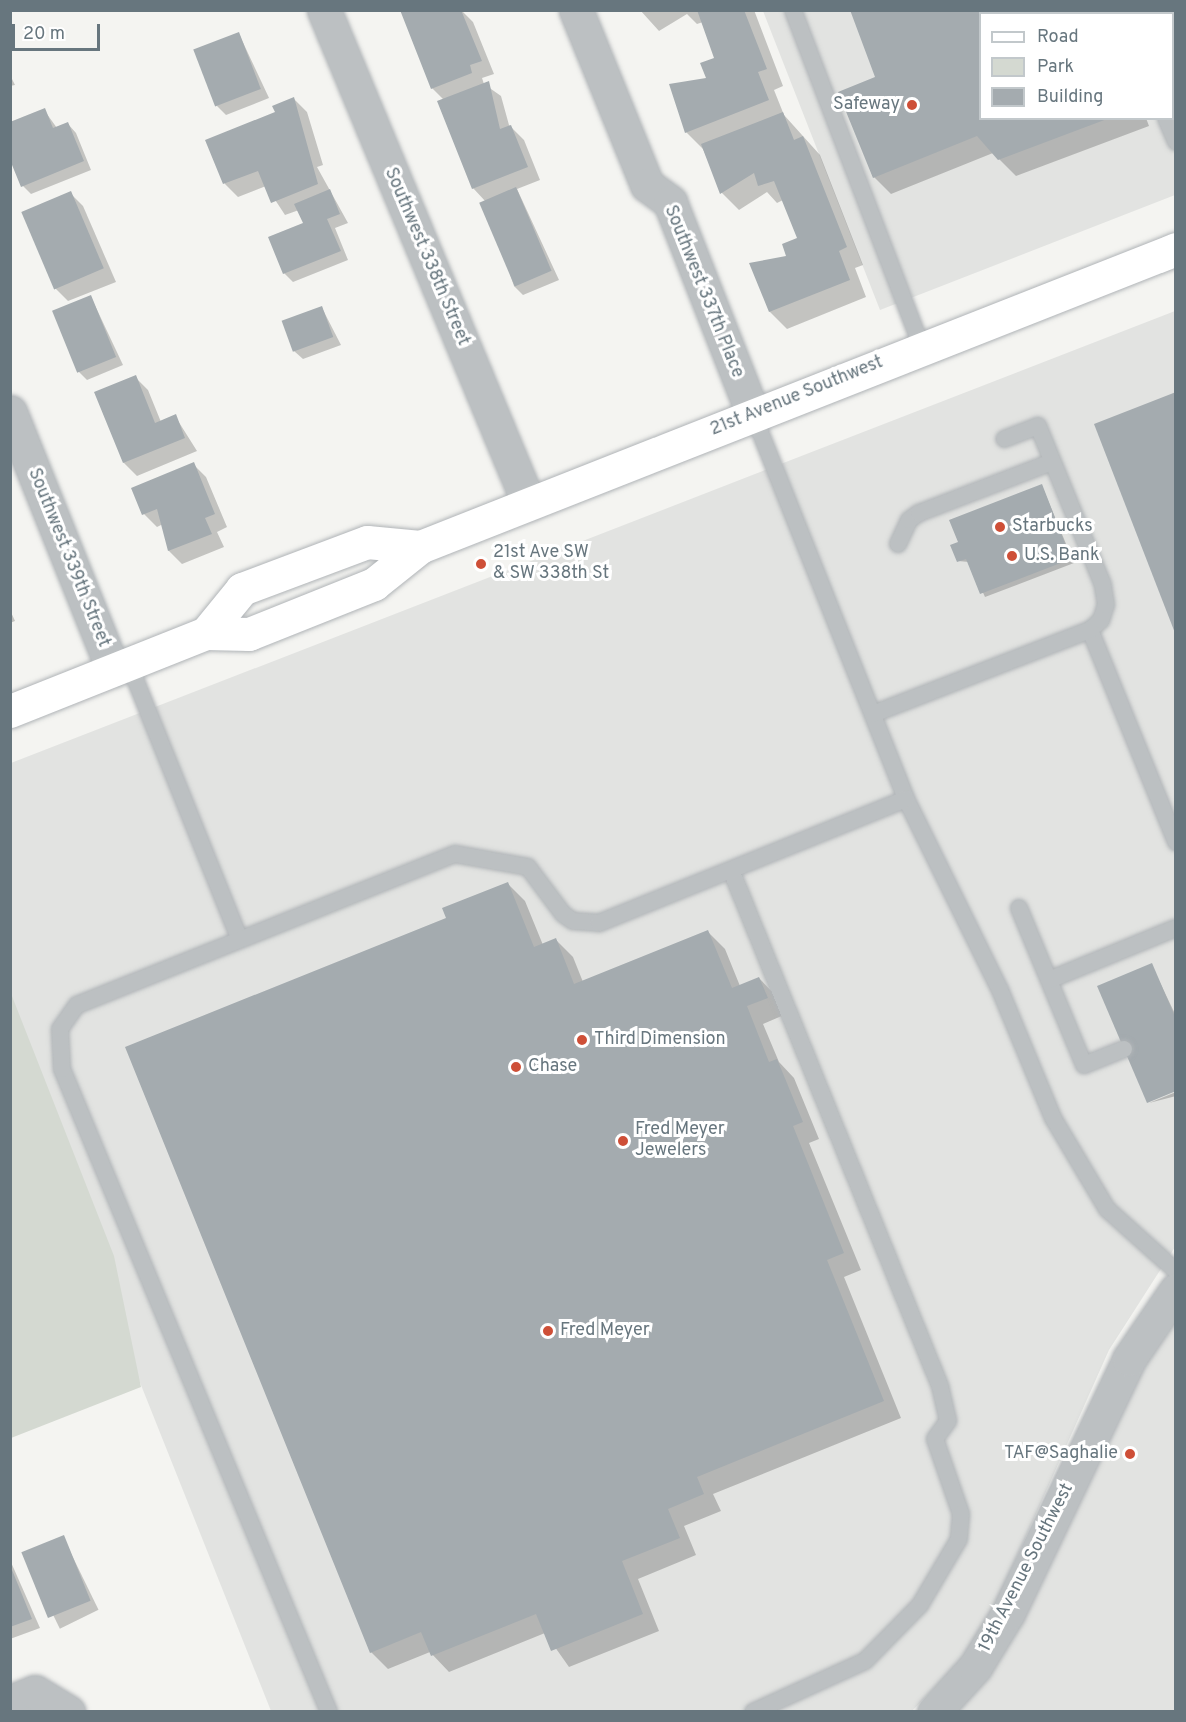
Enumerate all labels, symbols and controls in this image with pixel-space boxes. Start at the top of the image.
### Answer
scale bar [15,12,104,50]
legend [979,12,1174,120]
text: 20 m [23,23,65,46]
text: Road [1037,26,1079,49]
text: Park [1037,56,1074,79]
text: Building [1037,86,1103,109]
place label: Safeway [833,94,900,116]
marker: Safeway [905,98,919,112]
street label: Southwest 338th Street [379,165,473,349]
street label: Southwest 337th Place [658,203,748,381]
street label: 21st Avenue Southwest [707,352,887,442]
street label: Southwest 339th Street [22,465,114,651]
place label: Starbucks [1012,516,1093,538]
marker: Starbucks [993,520,1007,534]
place label: 21st Ave SW & SW 338th St [493,543,610,586]
place label: U.S. Bank [1024,545,1100,567]
marker: U.S. Bank [1005,549,1019,563]
marker: 21st Ave SW & SW 338th St [474,557,488,571]
place label: Third Dimension [594,1029,726,1051]
marker: Third Dimension [575,1033,589,1047]
place label: Chase [528,1056,577,1078]
marker: Chase [509,1060,523,1074]
place label: Fred Meyer Jewelers [635,1120,725,1162]
marker: Fred Meyer Jewelers [616,1134,630,1148]
place label: Fred Meyer [560,1320,650,1342]
marker: Fred Meyer [541,1324,555,1338]
place label: TAF@Saghalie [1004,1443,1118,1465]
marker: TAF@Saghalie [1123,1447,1137,1461]
street label: 19th Avenue Southwest [975,1480,1079,1656]

